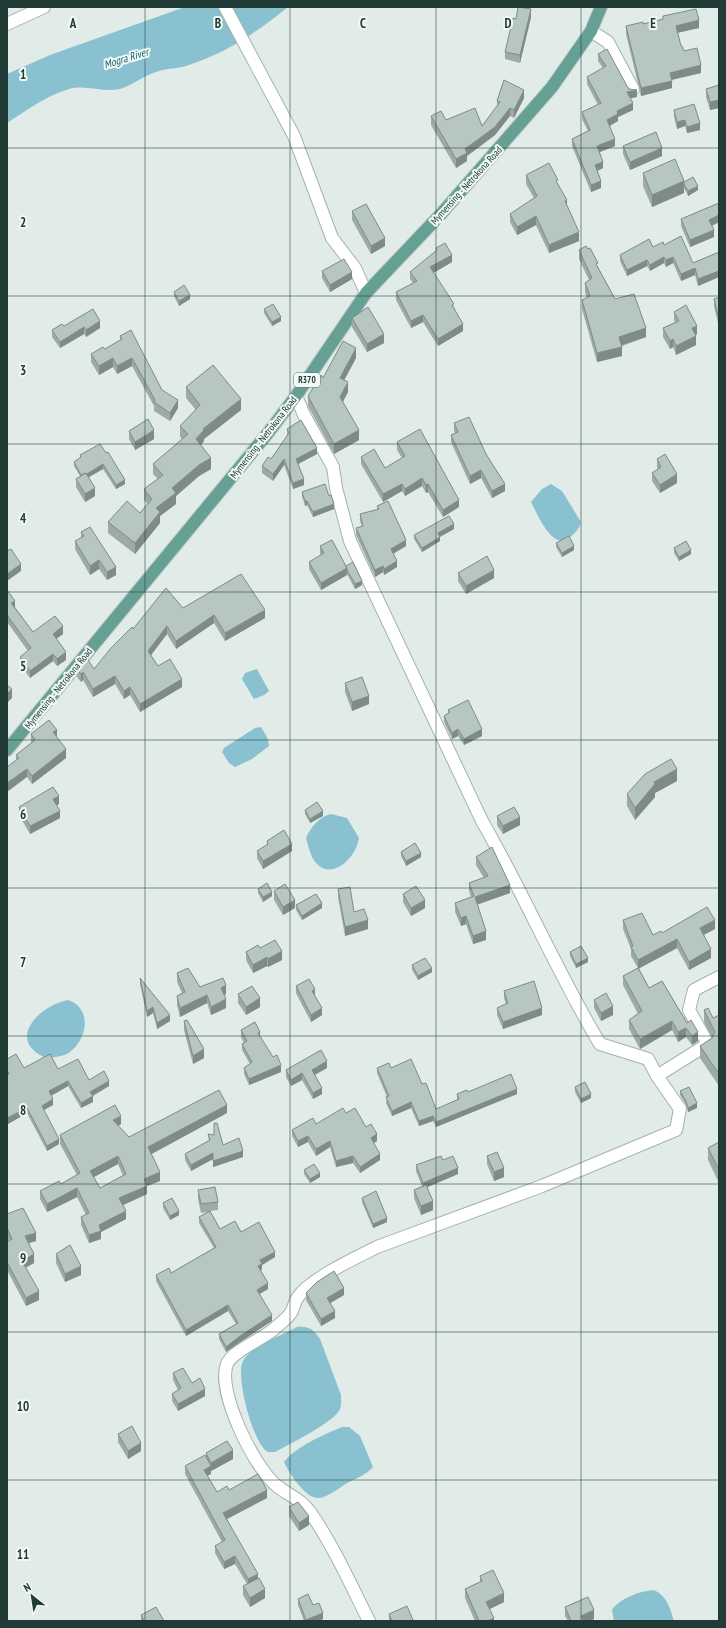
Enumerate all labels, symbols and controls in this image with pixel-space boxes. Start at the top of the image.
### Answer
text: A [69,15,77,32]
text: B [215,15,221,32]
text: C [360,15,366,32]
text: D [505,15,512,32]
text: E [650,15,656,32]
water label: Mogra River [102,44,152,71]
text: 1 [20,66,26,83]
street label: Mymensing - Netrokona Road [428,144,505,227]
text: 2 [20,214,26,231]
text: 3 [20,362,26,379]
road number: R370 [294,373,320,387]
street label: Mymensing - Netrokona Road [227,394,300,481]
text: 4 [20,510,27,527]
street label: Mymensing - Netrokona Road [22,645,95,732]
text: 5 [20,658,26,675]
text: 6 [20,806,26,823]
text: 7 [20,954,26,971]
text: 8 [20,1102,26,1119]
text: 9 [20,1250,26,1267]
text: 10 [17,1398,29,1415]
text: 11 [17,1546,29,1563]
north arrow [12,1576,52,1616]
text: N [21,1580,33,1595]

